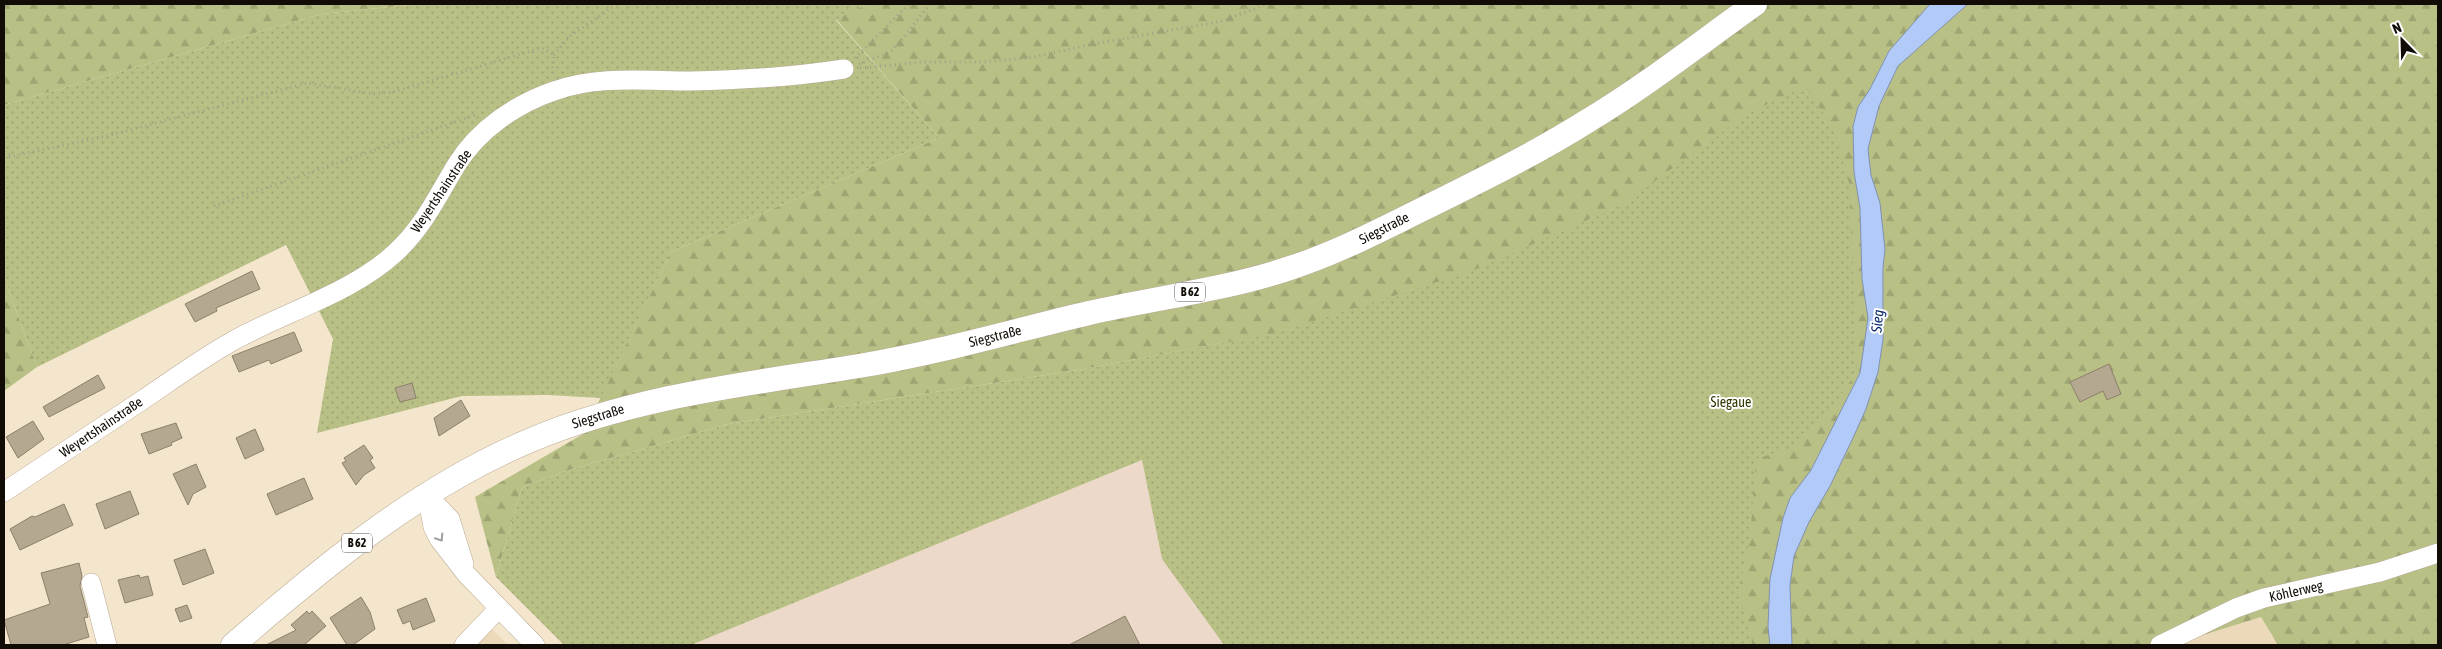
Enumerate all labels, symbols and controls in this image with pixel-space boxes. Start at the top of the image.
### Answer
north arrow [2377,15,2427,65]
text: N [2390,19,2404,37]
street label: Weyertshainstraße [407,147,475,235]
street label: Siegstraße [1356,209,1412,247]
road number: B 62 [1175,282,1205,302]
water label: Sieg [1867,309,1886,334]
street label: Siegstraße [967,322,1023,350]
street label: Weyertshainstraße [57,393,145,461]
park label: Siegaue [1711,394,1751,410]
street label: Siegstraße [570,400,626,432]
one-way arrow [433,533,443,542]
road number: B 62 [342,534,372,552]
street label: Köhlerweg [2268,577,2324,605]

